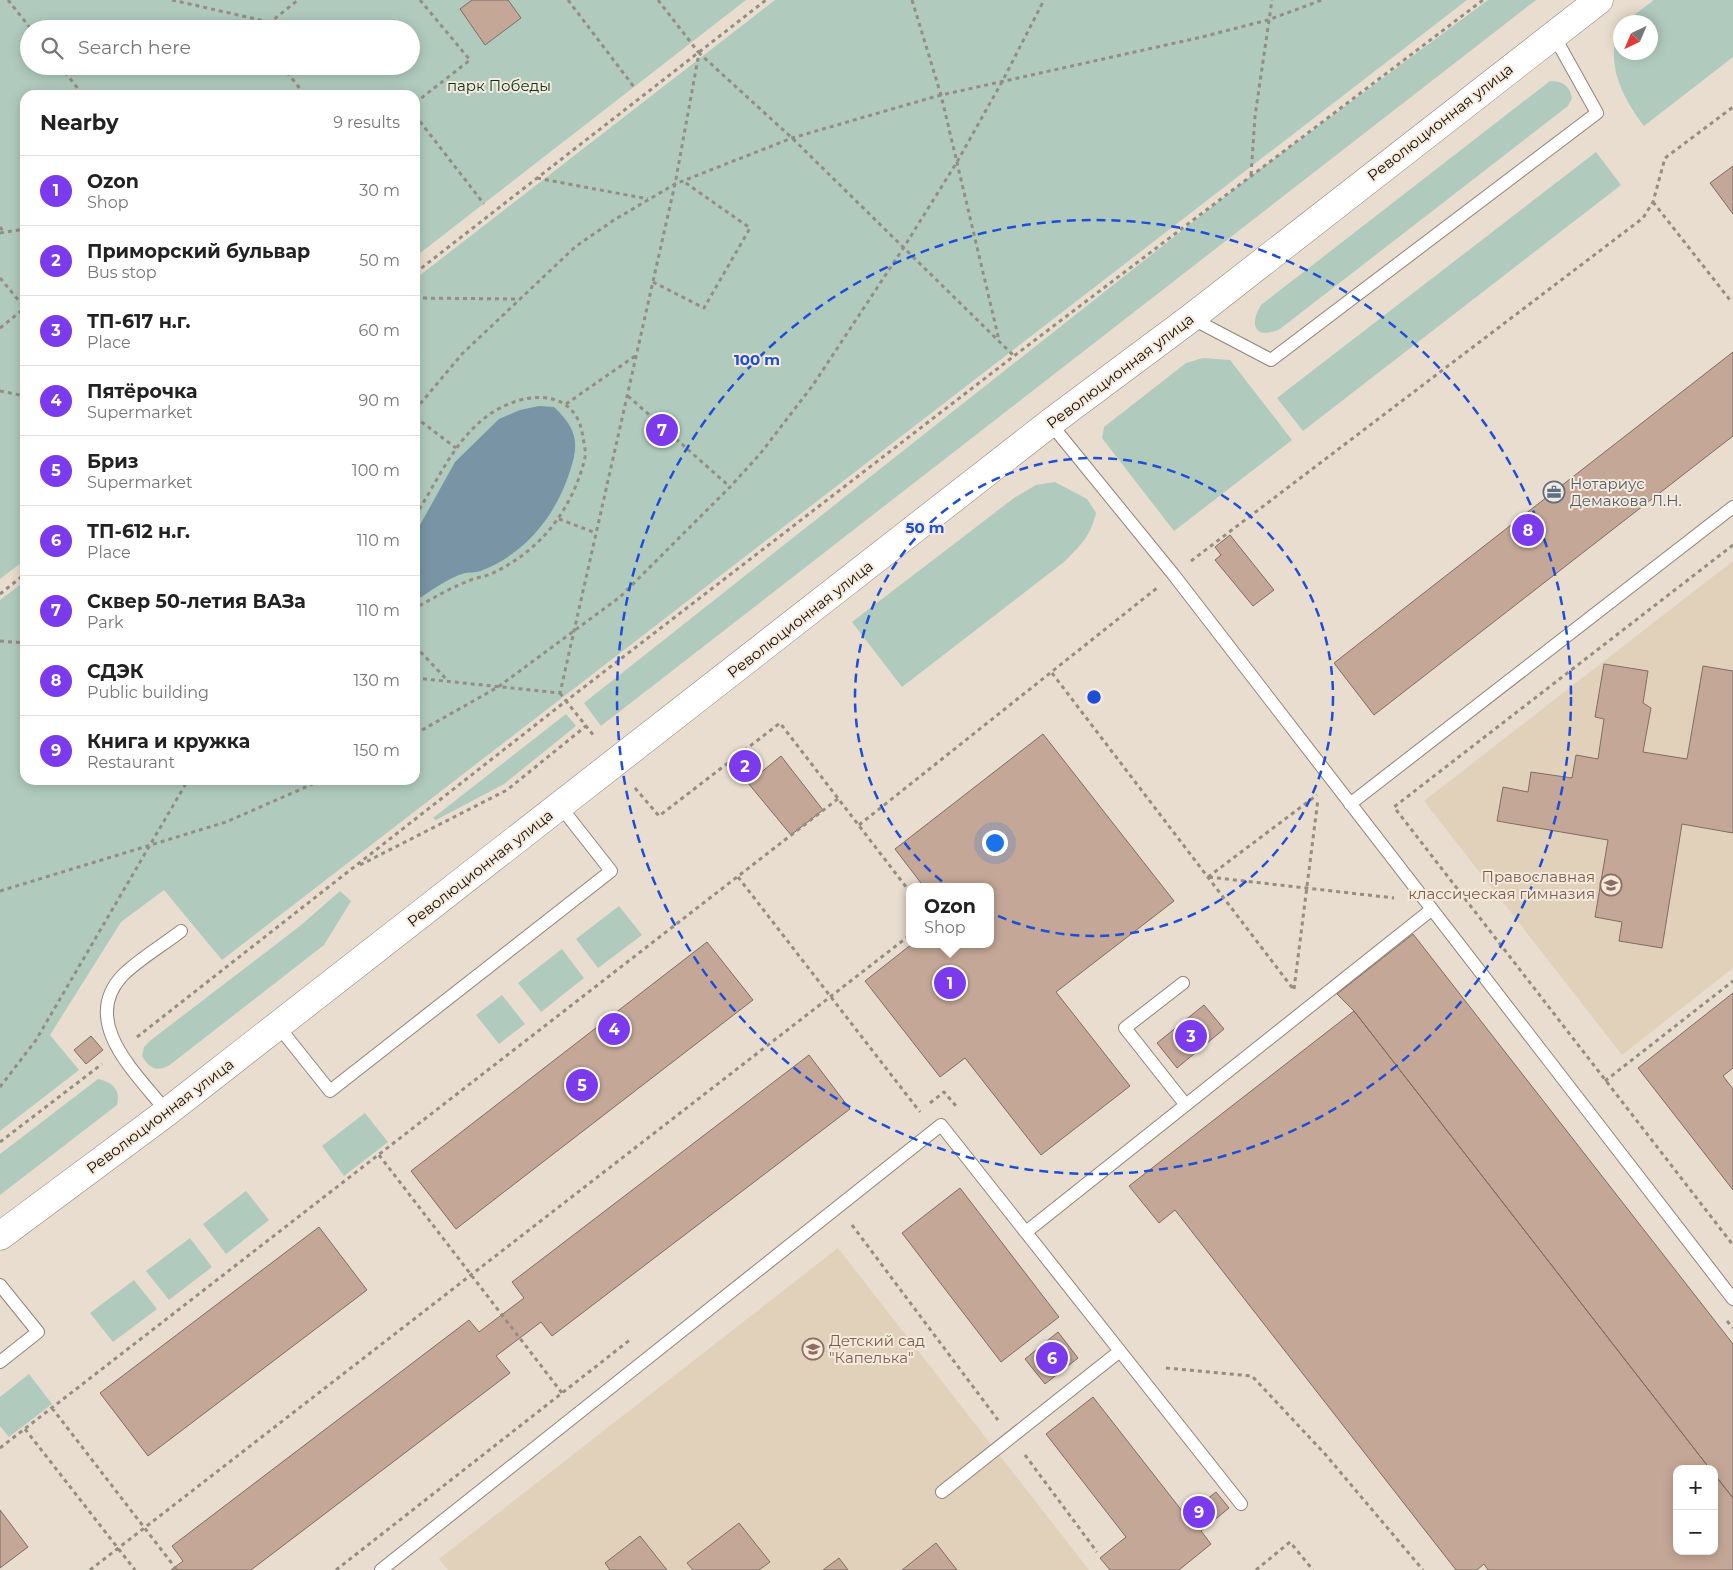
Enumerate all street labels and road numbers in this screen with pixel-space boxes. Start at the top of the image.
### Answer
street label: Революционная улица [1363,59,1517,185]
street label: Революционная улица [1043,309,1197,433]
street label: Революционная улица [723,556,877,682]
street label: Революционная улица [403,805,557,931]
street label: Революционная улица [83,1054,237,1178]

